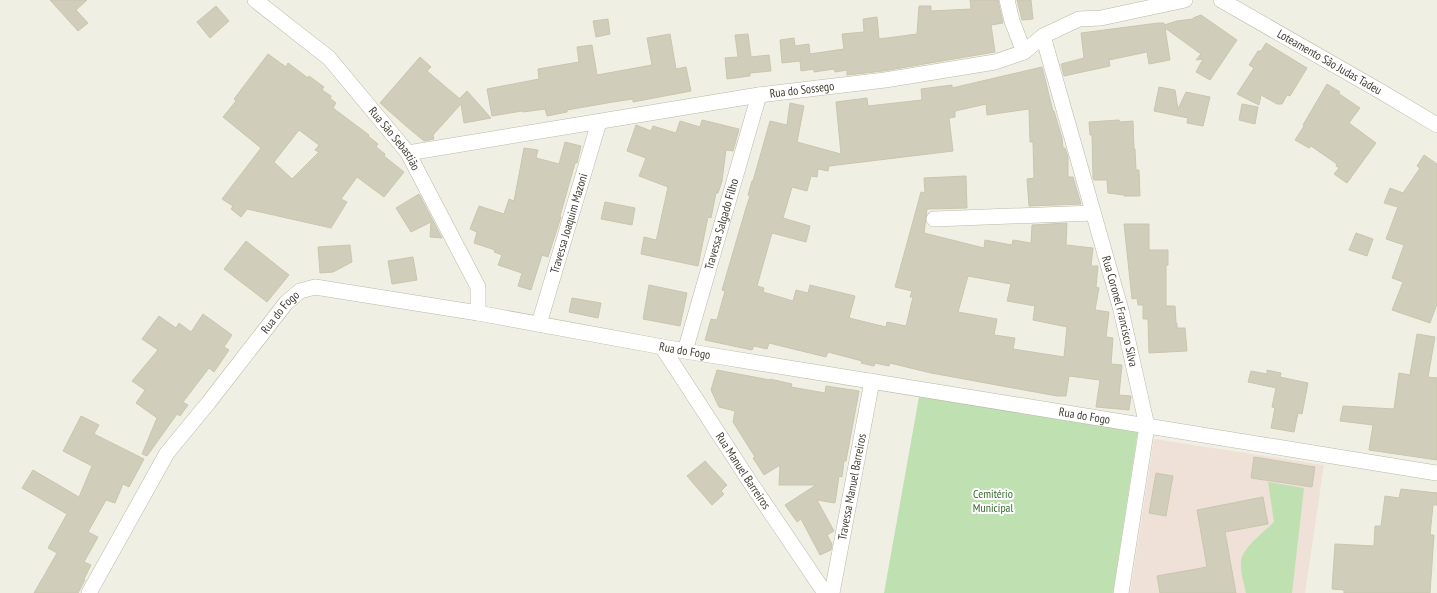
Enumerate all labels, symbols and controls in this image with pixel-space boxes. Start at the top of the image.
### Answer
street label: Loteamento São Judas Tadeu [1275,26,1385,98]
street label: Rua do Sossego [769,78,835,101]
street label: Rua São Sebastião [366,104,424,173]
street label: Travessa Joaquim Mazoni [546,171,590,275]
street label: Travessa Salgado Filho [701,177,741,271]
street label: Rua Coronel Francisco Silva [1099,254,1142,368]
street label: Rua do Fogo [257,287,302,336]
street label: Rua do Fogo [658,338,712,362]
street label: Rua do Fogo [1058,404,1111,427]
street label: Rua Manuel Barreiros [713,429,774,512]
street label: Travessa Manuel Barreiros [834,432,869,541]
park label: Cemitério Municipal [973,486,1013,515]

